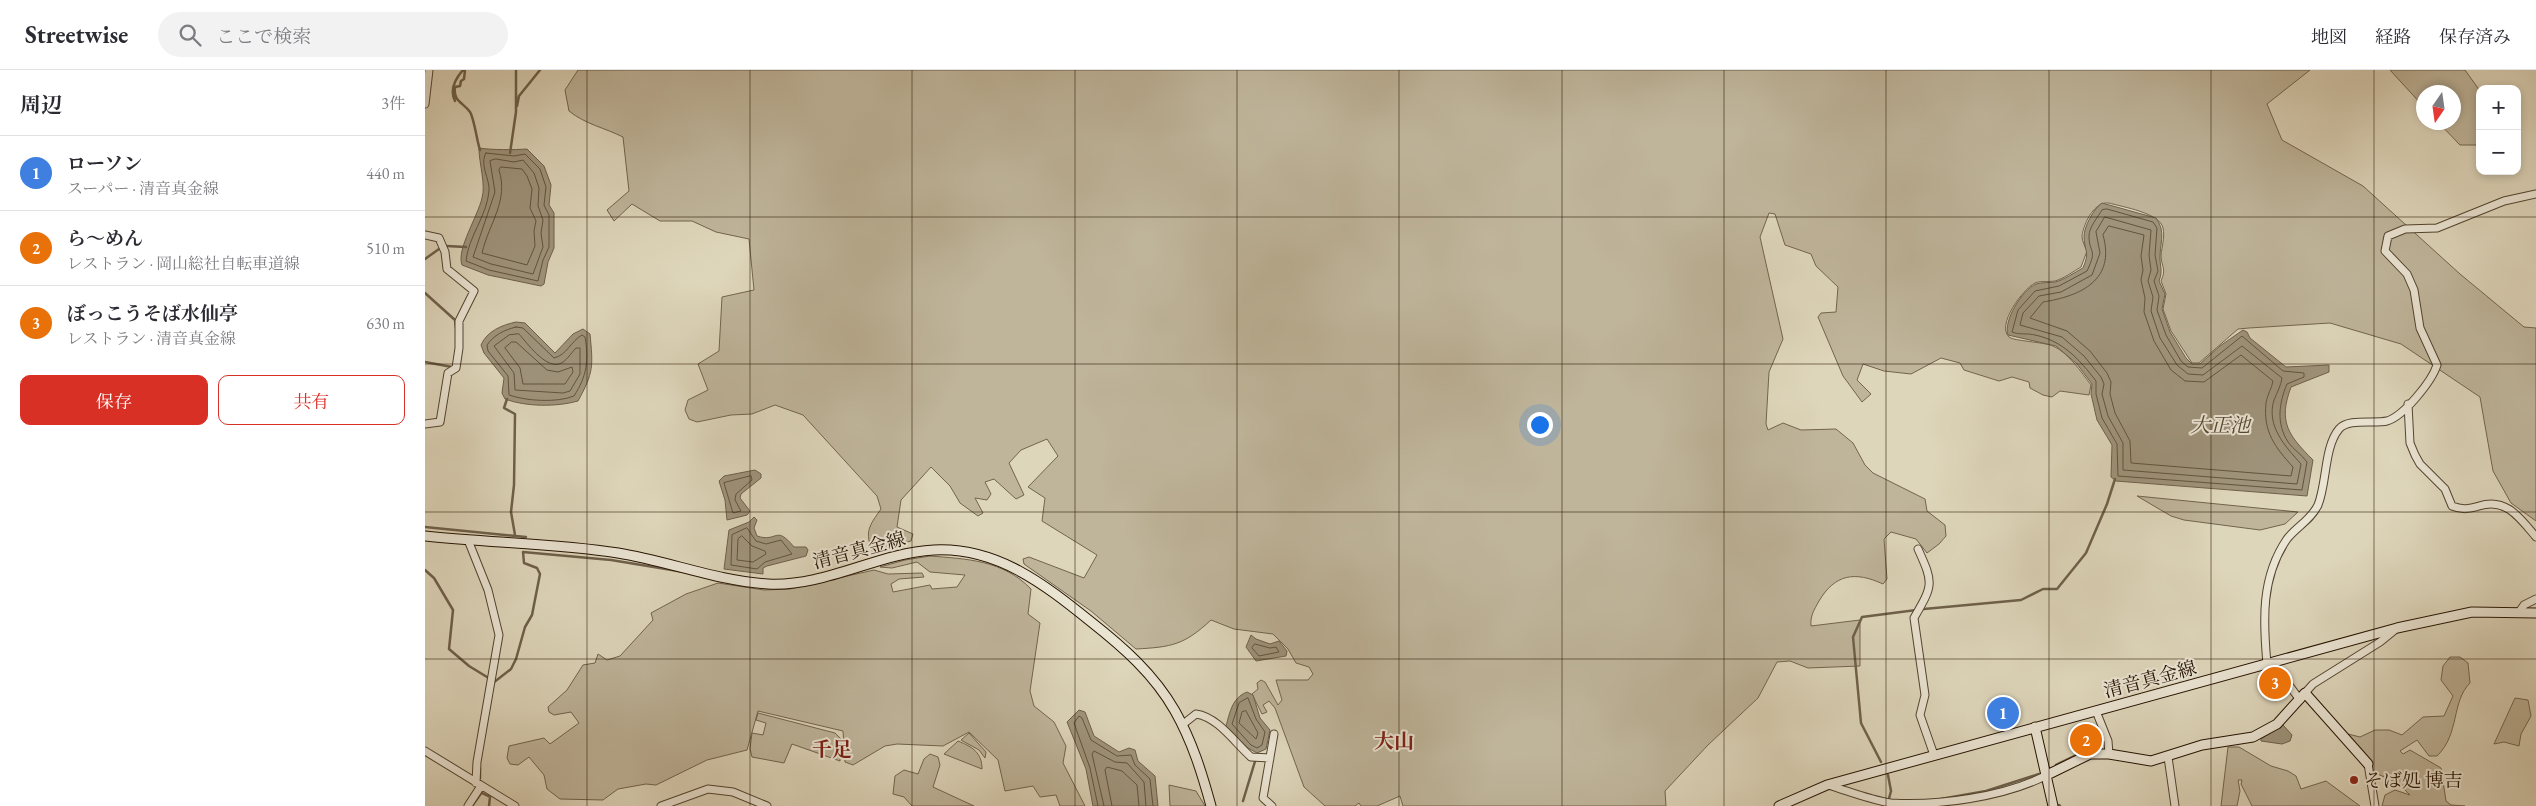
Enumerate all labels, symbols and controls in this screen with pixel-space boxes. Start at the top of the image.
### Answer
search box [158,12,508,57]
text: Streetwise [25,19,128,50]
icon: search [176,21,204,49]
text: ここで検索 [216,24,311,49]
text: 地図 [2311,25,2347,48]
text: 経路 [2375,25,2411,48]
text: 保存済み [2439,25,2511,48]
north arrow [2416,85,2461,130]
map controls [2476,85,2521,175]
button: + [2476,85,2521,130]
text: 周辺 [20,91,62,118]
text: 3件 [381,93,405,114]
button: − [2476,130,2521,175]
text: ローソン [67,151,142,176]
text: 1 [32,163,40,184]
text: 440 m [366,163,405,184]
text: スーパー · 清音真金線 [67,178,219,199]
text: ら～めん [67,226,143,251]
text: 2 [32,238,40,259]
text: 510 m [366,238,405,259]
text: レストラン · 岡山総社自転車道線 [67,253,300,274]
text: ぼっこうそば水仙亭 [67,301,238,326]
text: 3 [32,313,40,334]
text: 630 m [366,313,405,334]
text: レストラン · 清音真金線 [67,328,236,349]
button: 保存 [20,375,208,425]
button: 共有 [218,375,405,425]
your location [1527,412,1553,438]
water label: 大正池 [2190,412,2252,438]
street label: 清音真金線 [810,526,908,574]
street label: 清音真金線 [2101,655,2199,703]
pin: 3 [2259,664,2291,702]
pin: 1 [1987,694,2019,732]
pin: 2 [2070,721,2102,759]
district label: 大山 [1374,728,1414,754]
district label: 千足 [812,736,852,762]
place label: そば処 博吉 [2364,768,2463,793]
marker: そば処 博吉 [2348,774,2360,786]

